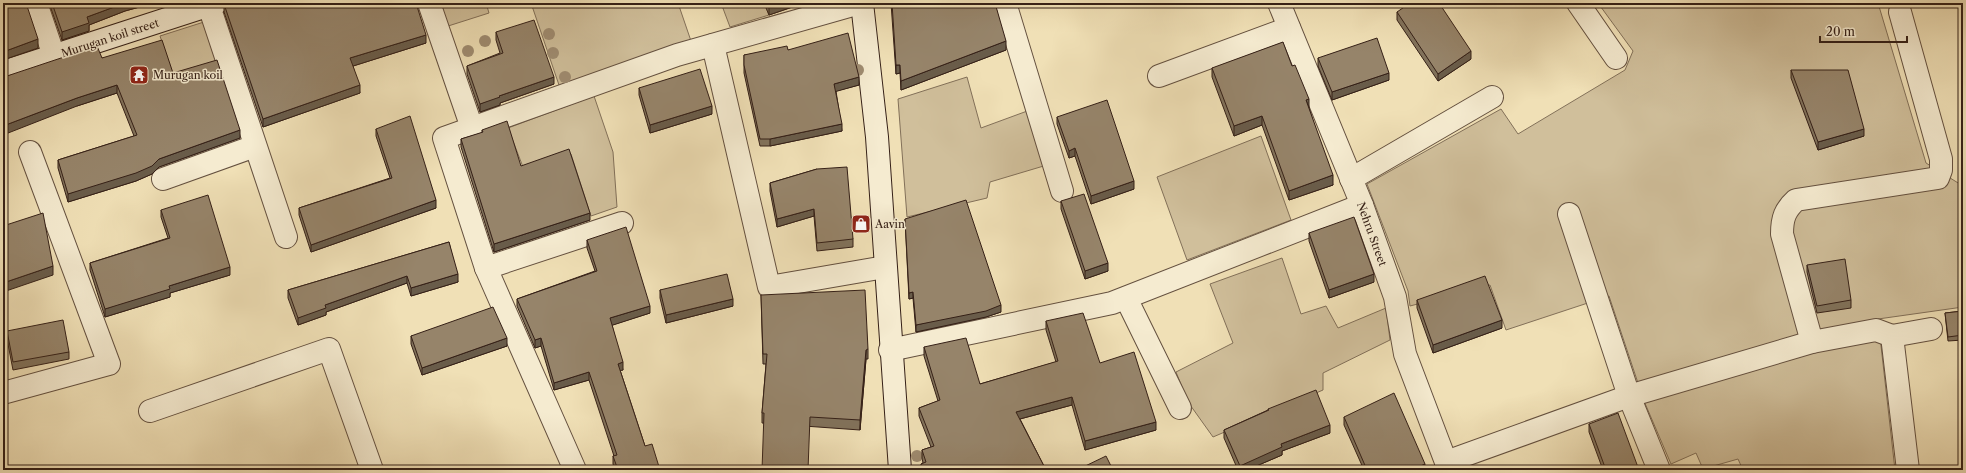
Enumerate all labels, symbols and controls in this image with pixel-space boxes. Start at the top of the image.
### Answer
street label: Murugan koil street [59,16,161,60]
scale bar [1820,18,1907,44]
text: 20 m [1826,24,1855,39]
temple icon: Murugan koil [128,64,150,86]
place label: Murugan koil [153,68,224,82]
street label: Nehru Street [1354,200,1390,268]
shop icon: Aavin [850,213,872,235]
place label: Aavin [874,217,905,231]

